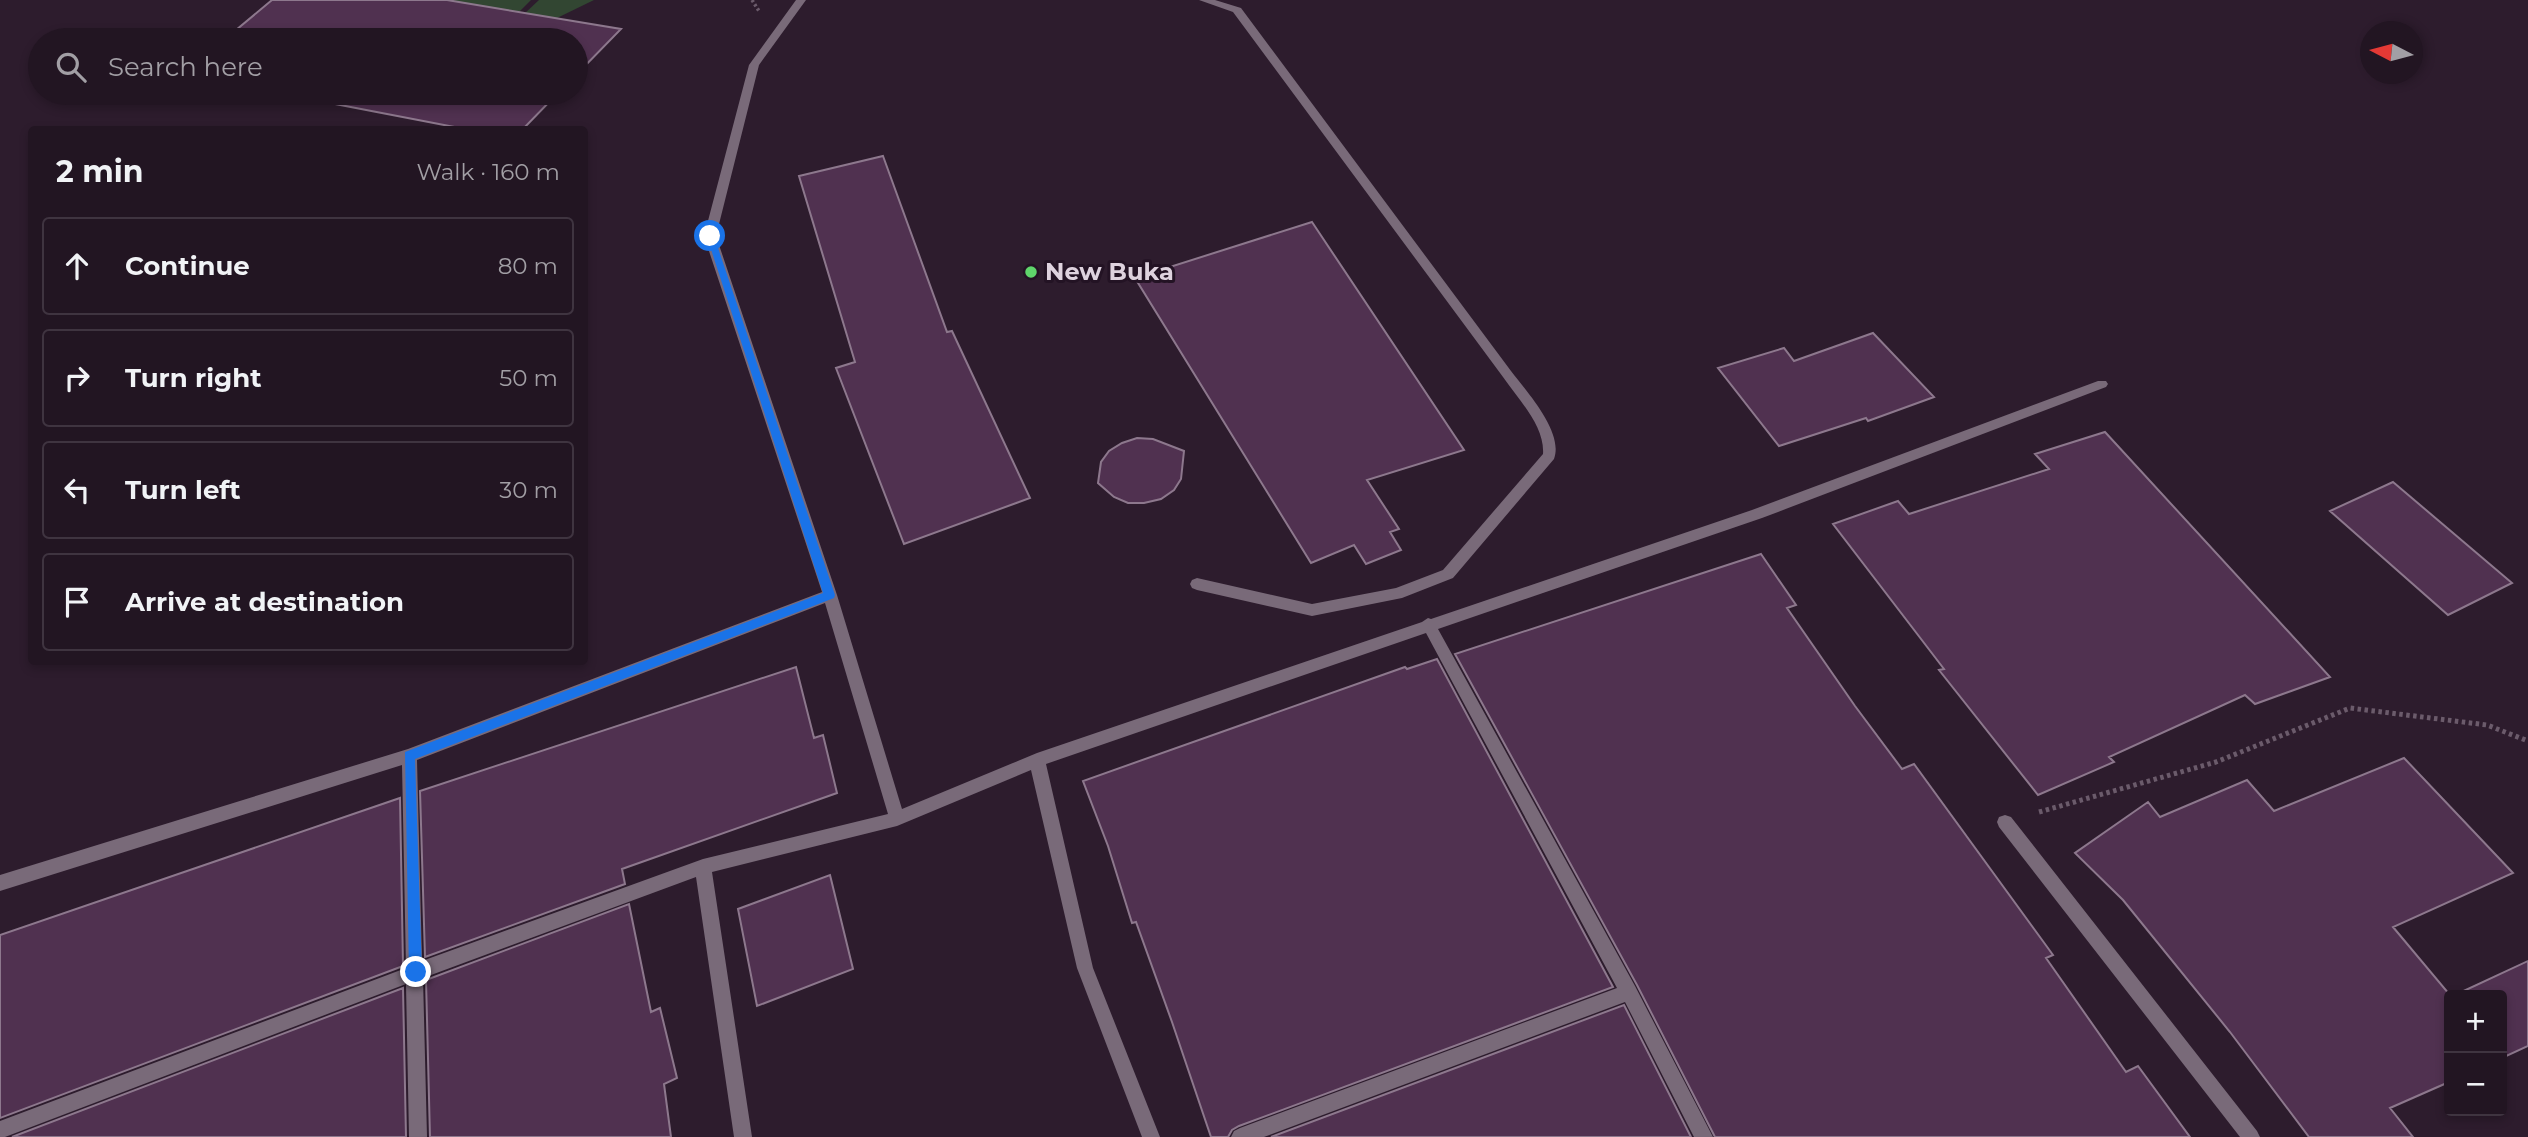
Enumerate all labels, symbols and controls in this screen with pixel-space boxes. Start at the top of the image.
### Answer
north arrow [2360,21,2423,84]
search box [28,28,588,105]
icon: search [52,48,90,86]
text: Search here [108,51,263,83]
text: 2 min [56,153,143,190]
text: Walk · 160 m [416,158,560,186]
route start [694,220,725,251]
icon: ahead [58,247,96,285]
text: Continue [125,250,250,282]
text: 80 m [498,252,558,280]
place label: New Buka [1045,257,1174,286]
marker: New Buka [1023,264,1039,280]
icon: right [58,359,96,397]
text: Turn right [125,362,261,394]
text: 50 m [499,364,558,392]
icon: left [58,471,96,509]
text: Turn left [125,474,241,506]
text: 30 m [499,476,558,504]
icon: arrive [58,583,96,621]
text: Arrive at destination [125,586,404,618]
route end [400,956,431,987]
map controls [2444,990,2507,1116]
button: + [2444,990,2507,1053]
button: − [2444,1053,2507,1116]

